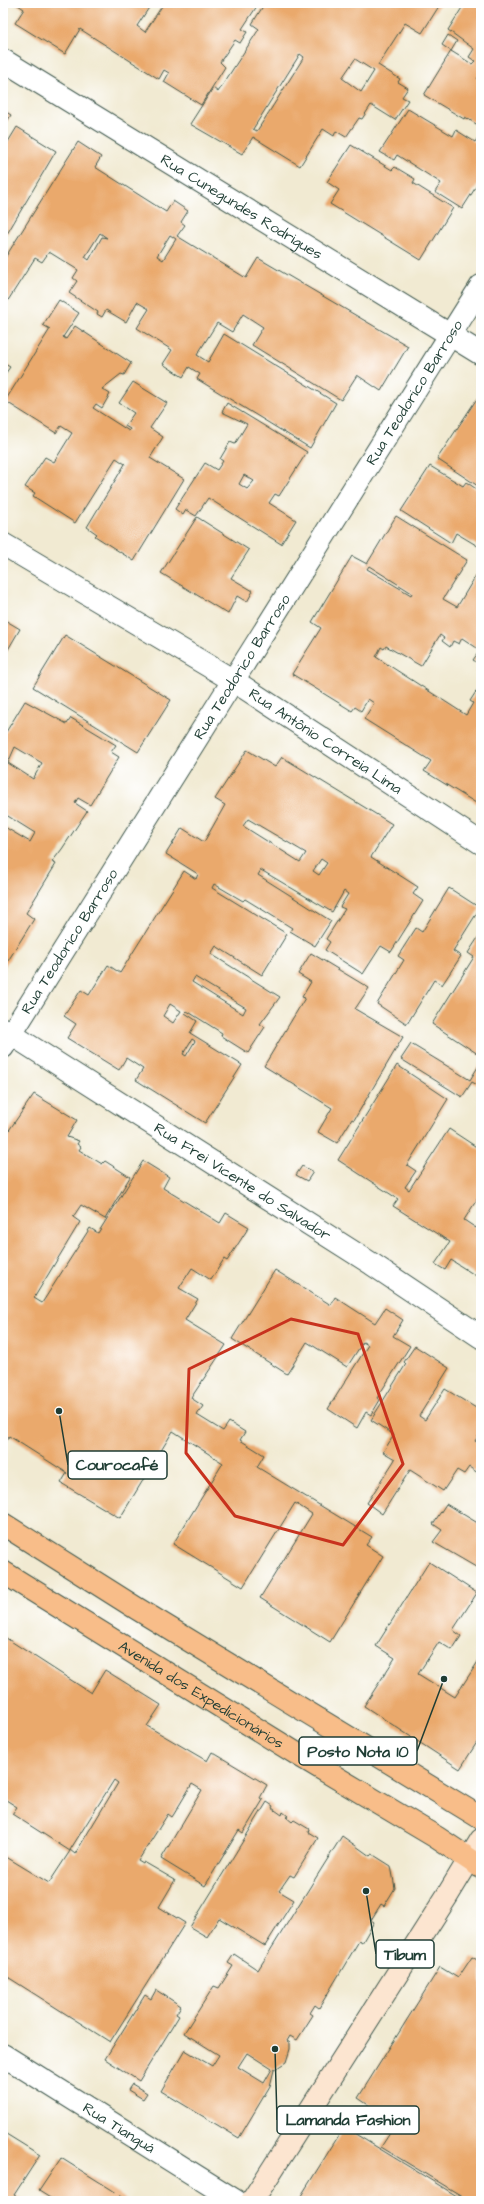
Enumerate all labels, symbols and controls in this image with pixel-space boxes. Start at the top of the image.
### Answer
street label: Rua Cunegundes Rodrigues [156,149,327,265]
street label: Rua Teodorico Barroso [361,316,468,469]
street label: Rua Teodorico Barroso [189,590,296,744]
street label: Rua Antônio Correia Lima [244,683,406,800]
street label: Rua Teodorico Barroso [16,864,124,1018]
street label: Rua Frei Vicente do Salvador [150,1118,335,1246]
callout: Courocafé [68,1451,167,1479]
text: Courocafé [76,1454,159,1476]
street label: Avenida dos Expedicionários [114,1636,288,1754]
callout: Posto Nota 10 [299,1737,417,1765]
text: Posto Nota 10 [307,1741,409,1763]
callout: Tibum [376,1940,434,1968]
text: Tibum [383,1944,427,1966]
street label: Rua Tianguá [79,2098,159,2159]
callout: Lamanda Fashion [277,2106,419,2134]
text: Lamanda Fashion [285,2109,411,2131]

